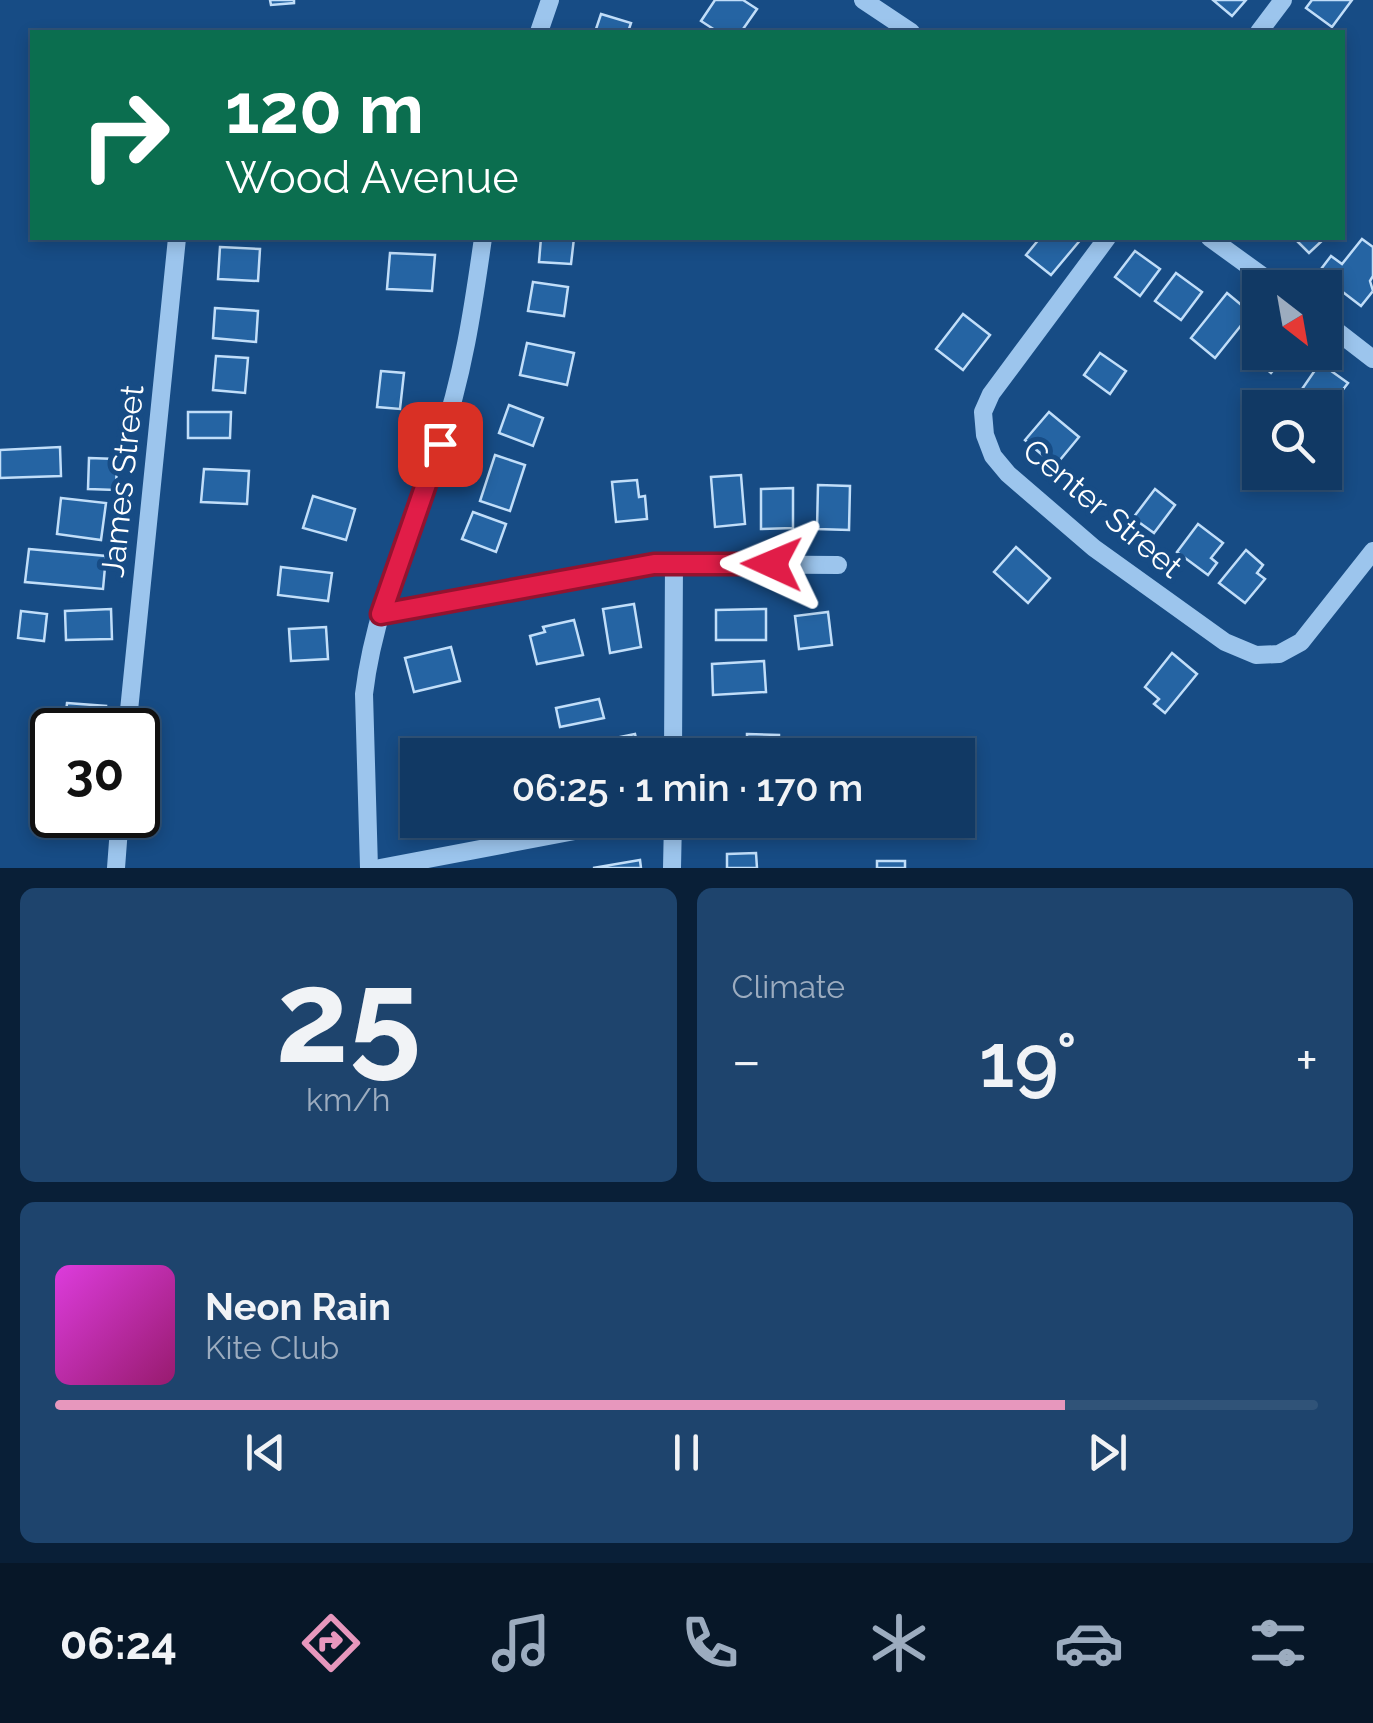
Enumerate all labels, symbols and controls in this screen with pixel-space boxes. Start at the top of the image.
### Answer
text: 120 m [225,67,424,149]
icon: right [60,70,190,200]
text: Wood Avenue [225,151,519,204]
north arrow [1242,270,1342,370]
map controls [1242,270,1342,490]
street label: James Street [94,383,151,579]
button: search [1242,390,1342,490]
pin [398,402,483,487]
icon: arrive [413,417,468,472]
street label: Center Street [1016,431,1190,585]
position arrow [720,512,824,616]
speed limit sign: 30 [30,708,160,838]
text: 06:25 · 1 min · 170 m [512,765,863,810]
text: 25 [276,940,421,1092]
text: Climate [732,968,845,1005]
text: 19° [979,1016,1077,1105]
text: − [732,1028,761,1093]
text: + [1295,1028,1318,1093]
text: km/h [306,1081,390,1118]
text: Neon Rain [205,1284,391,1329]
text: Kite Club [205,1329,339,1366]
icon: previous [238,1425,293,1480]
icon: pause [659,1425,714,1480]
icon: next [1080,1425,1135,1480]
icon: directions [296,1608,366,1678]
icon: music [486,1608,556,1678]
icon: phone [675,1608,745,1678]
icon: climate [864,1608,934,1678]
icon: car [1054,1608,1124,1678]
icon: filters [1243,1608,1313,1678]
text: 06:24 [60,1617,177,1670]

